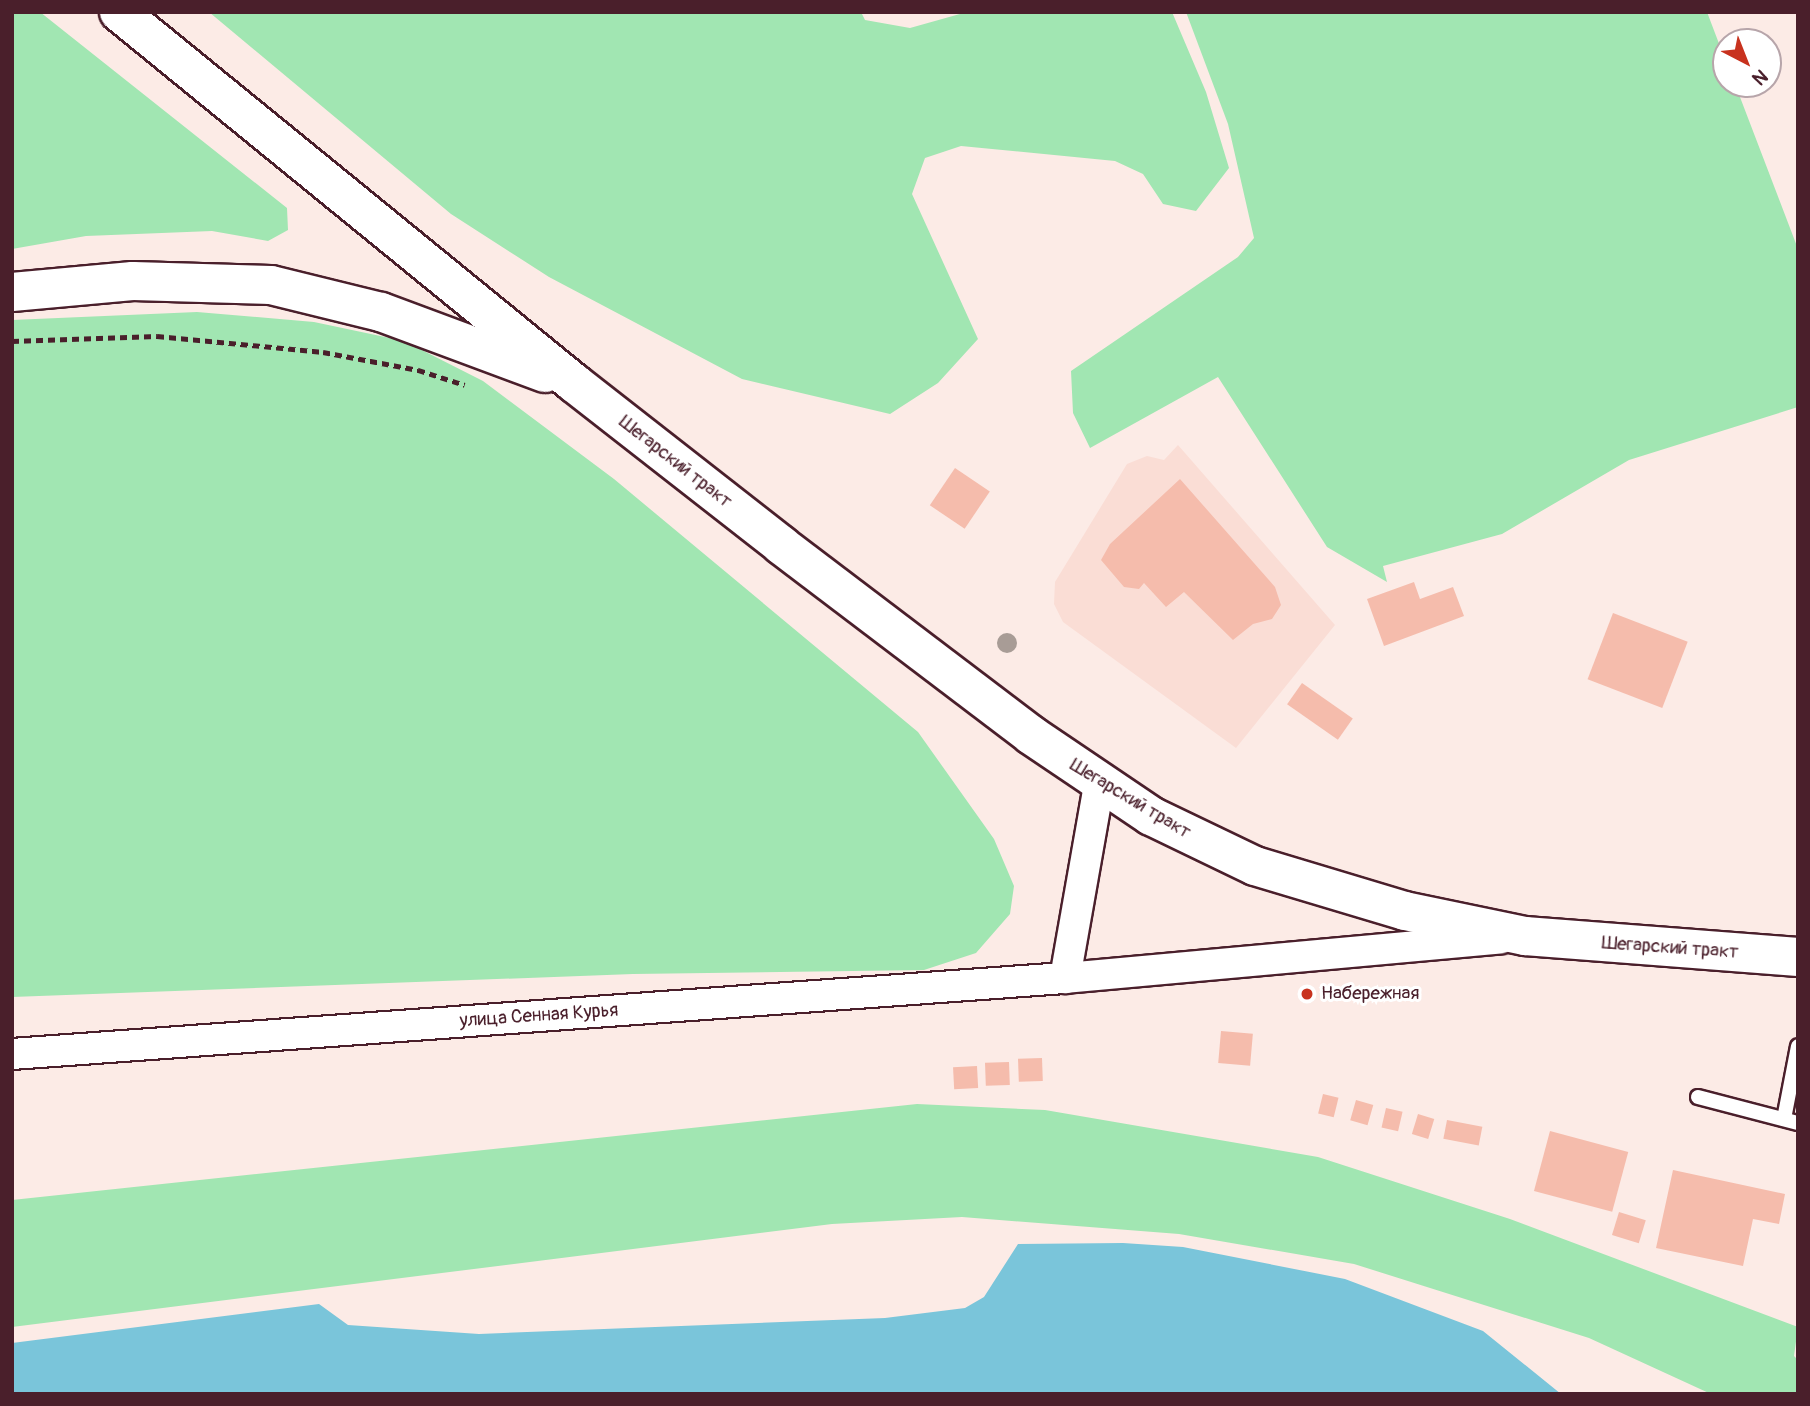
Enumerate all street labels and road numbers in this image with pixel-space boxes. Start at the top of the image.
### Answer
street label: Шегарский тракт [614,411,736,513]
street label: Шегарский тракт [1065,754,1195,844]
street label: Шегарский тракт [1601,932,1739,964]
street label: улица Сенная Курья [459,999,619,1033]

